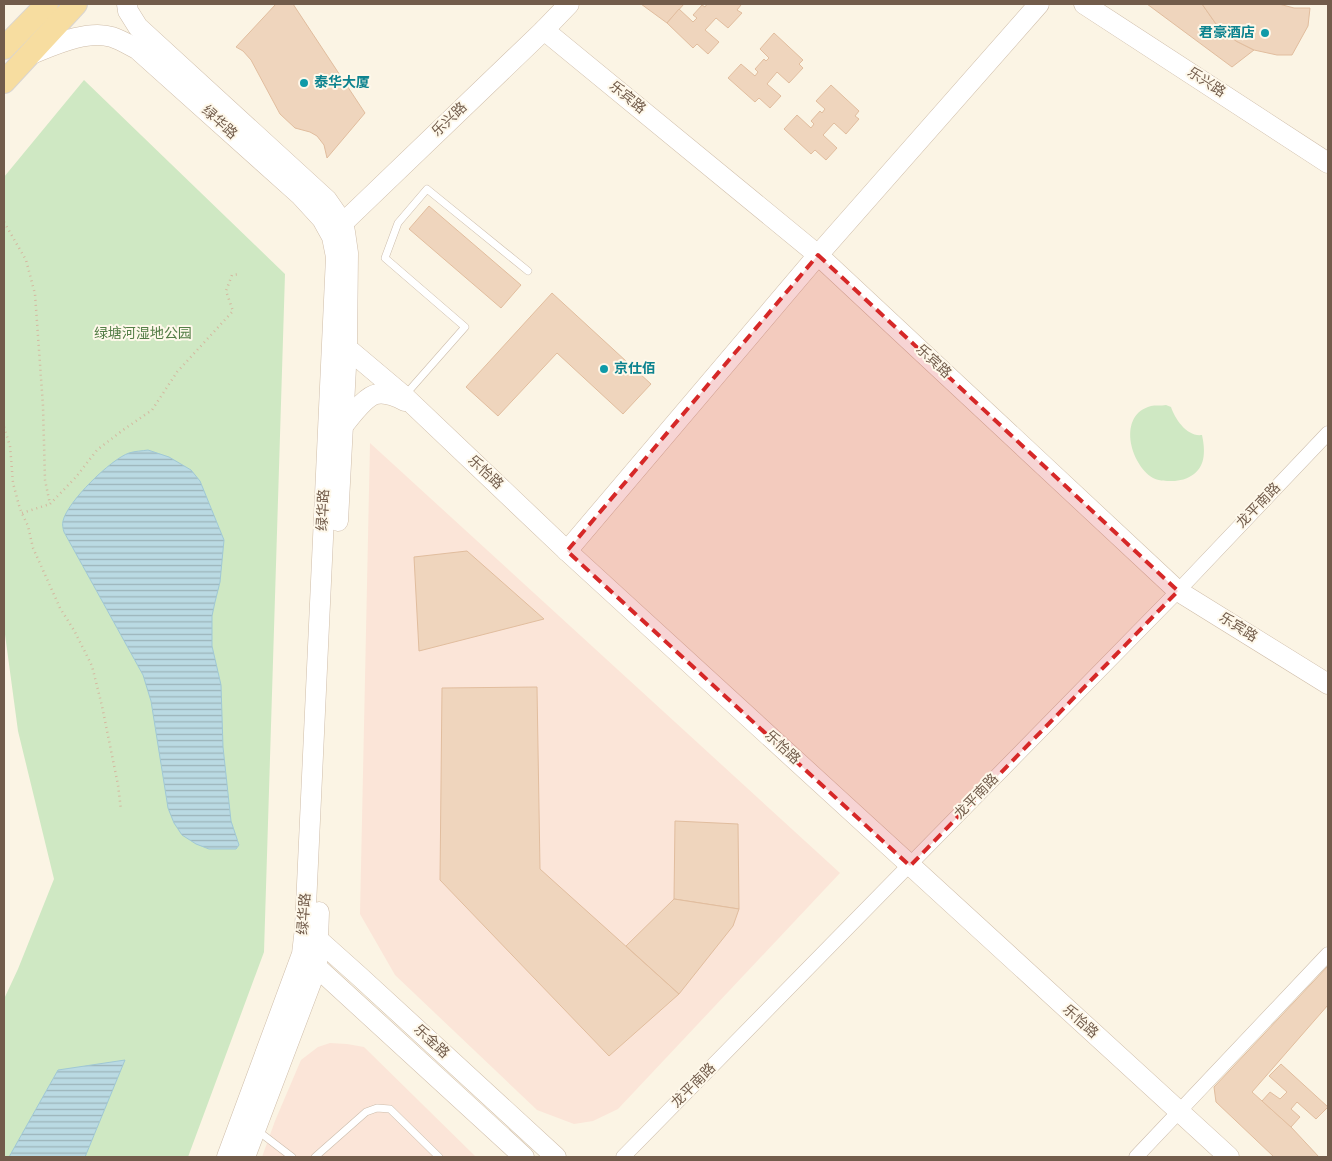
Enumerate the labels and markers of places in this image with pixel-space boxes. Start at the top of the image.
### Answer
place label: 君豪酒店 [1199,24,1255,42]
marker: 君豪酒店 [1259,27,1271,39]
place label: 泰华大厦 [314,74,370,92]
marker: 泰华大厦 [298,77,310,89]
place label: 京仕佰 [614,360,656,378]
marker: 京仕佰 [598,363,610,375]

